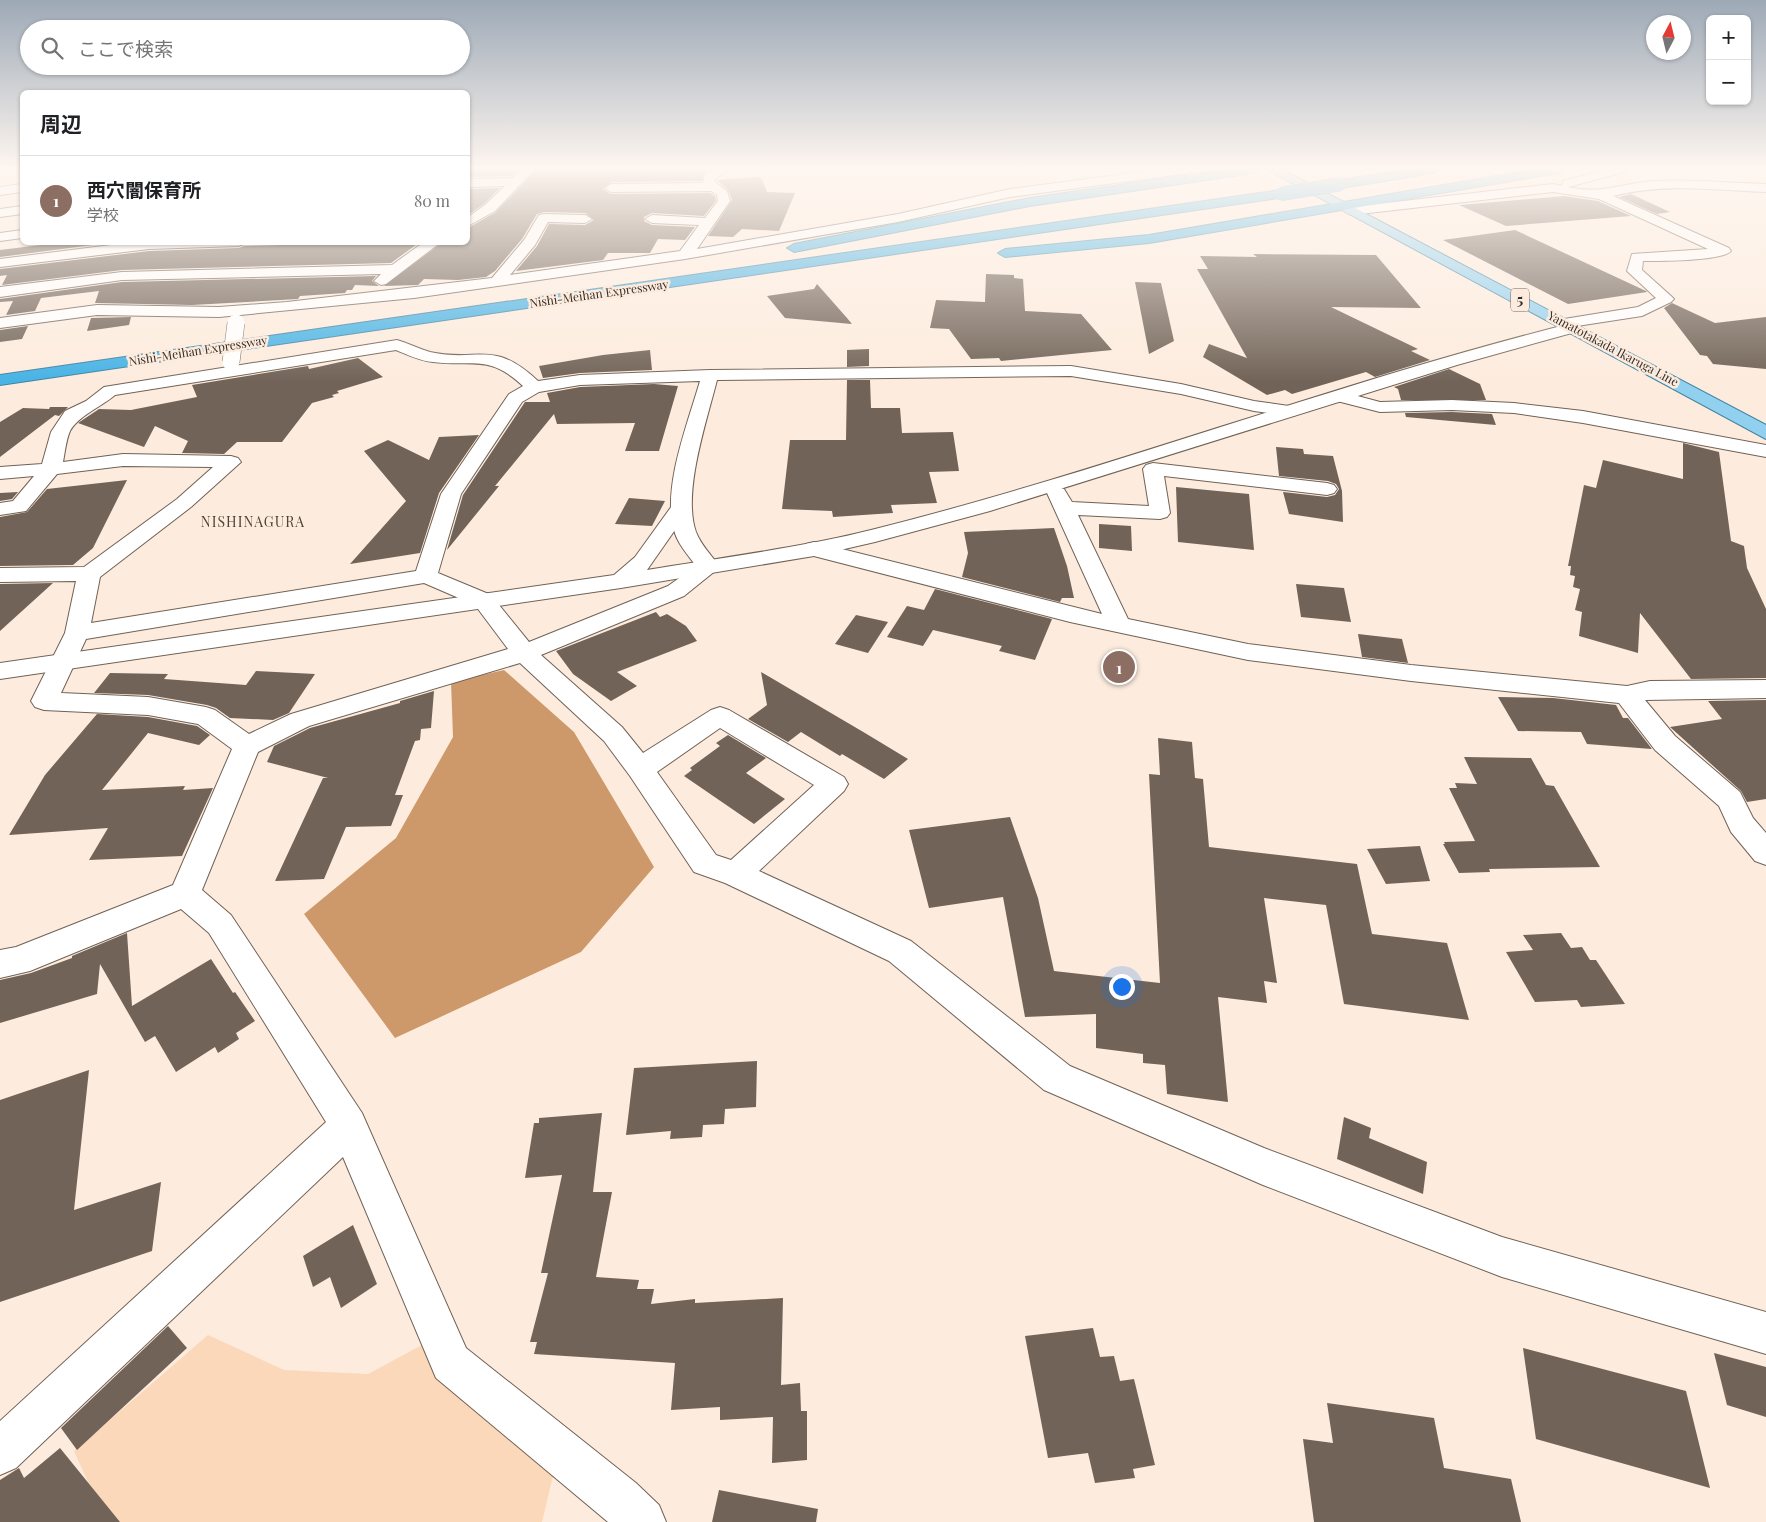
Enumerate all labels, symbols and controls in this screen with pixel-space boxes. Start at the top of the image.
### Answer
north arrow [1646,15,1691,60]
map controls [1706,15,1751,105]
button: + [1706,15,1751,60]
search box [20,20,470,75]
icon: search [38,34,66,62]
text: ここで検索 [78,35,173,61]
button: − [1706,60,1751,105]
text: 周辺 [40,109,82,137]
text: 西穴闇保育所 [87,176,201,202]
text: 1 [53,190,59,211]
text: 80 m [414,190,450,211]
text: 学校 [87,204,119,225]
street label: Nishi-Meihan Expressway [528,275,669,311]
road number: 5 [1511,288,1529,312]
street label: Yamatotakada Ikaruga Line [1544,306,1682,389]
street label: Nishi-Meihan Expressway [127,331,268,369]
district label: NISHINAGURA [201,512,305,531]
pin: 1 [1103,648,1135,686]
your location [1109,974,1135,1000]

